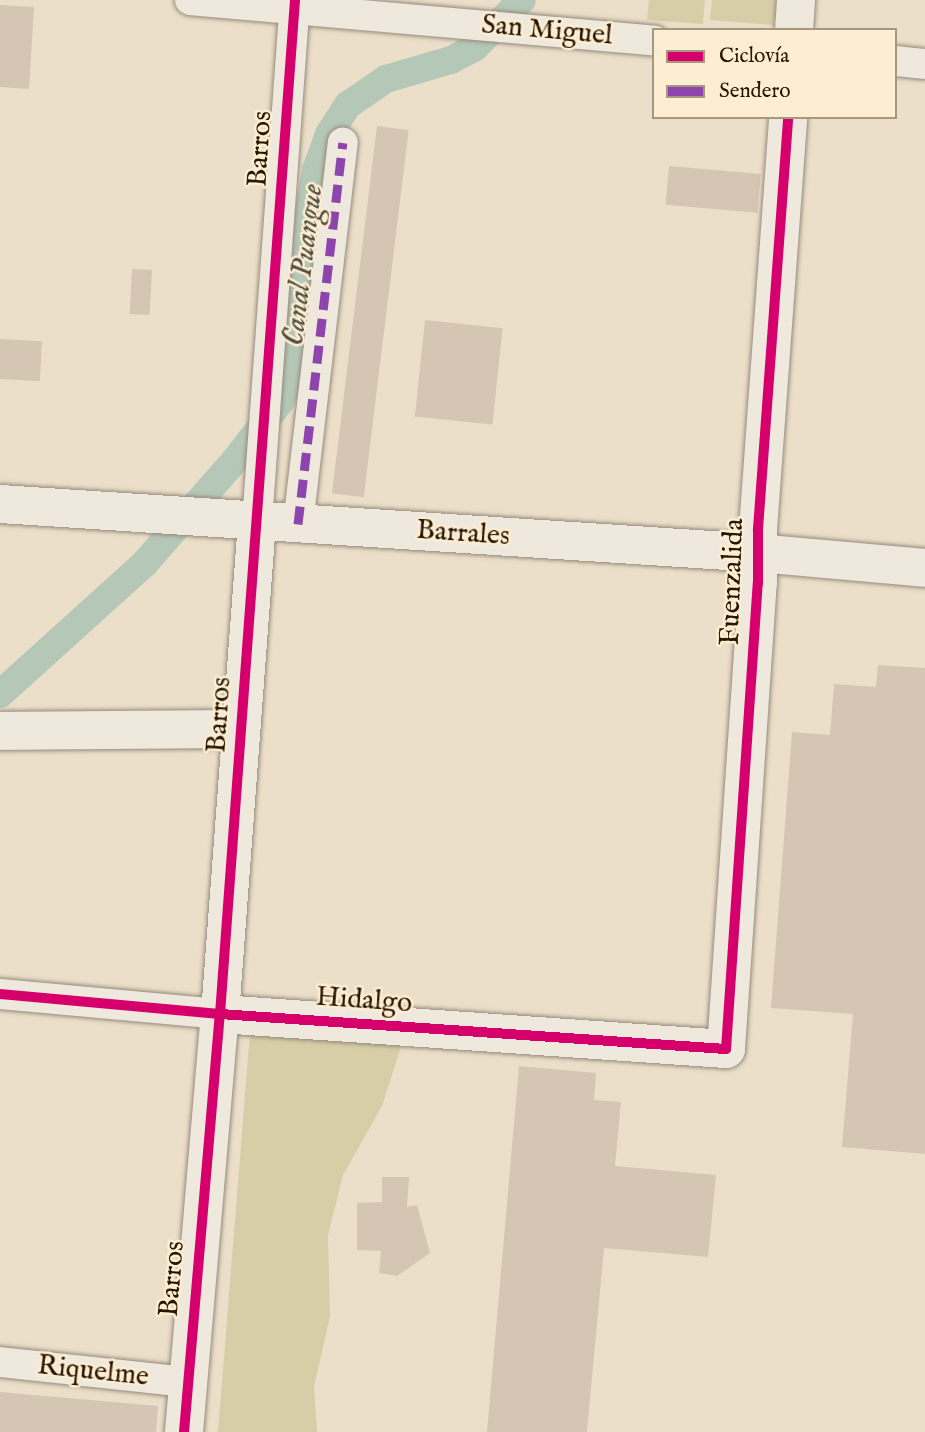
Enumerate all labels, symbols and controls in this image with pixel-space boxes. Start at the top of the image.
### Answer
street label: San Miguel [480,9,614,53]
legend [652,28,897,119]
text: Ciclovía [719,43,789,70]
text: Sendero [719,78,790,105]
street label: Barros [242,110,280,188]
water label: Canal Puangue [276,182,332,348]
street label: Barrales [415,514,511,554]
street label: Fuenzalida [714,518,752,646]
street label: Barros [201,676,239,754]
street label: Hidalgo [315,981,413,1021]
street label: Barros [153,1240,193,1318]
street label: Riquelme [36,1349,150,1395]

